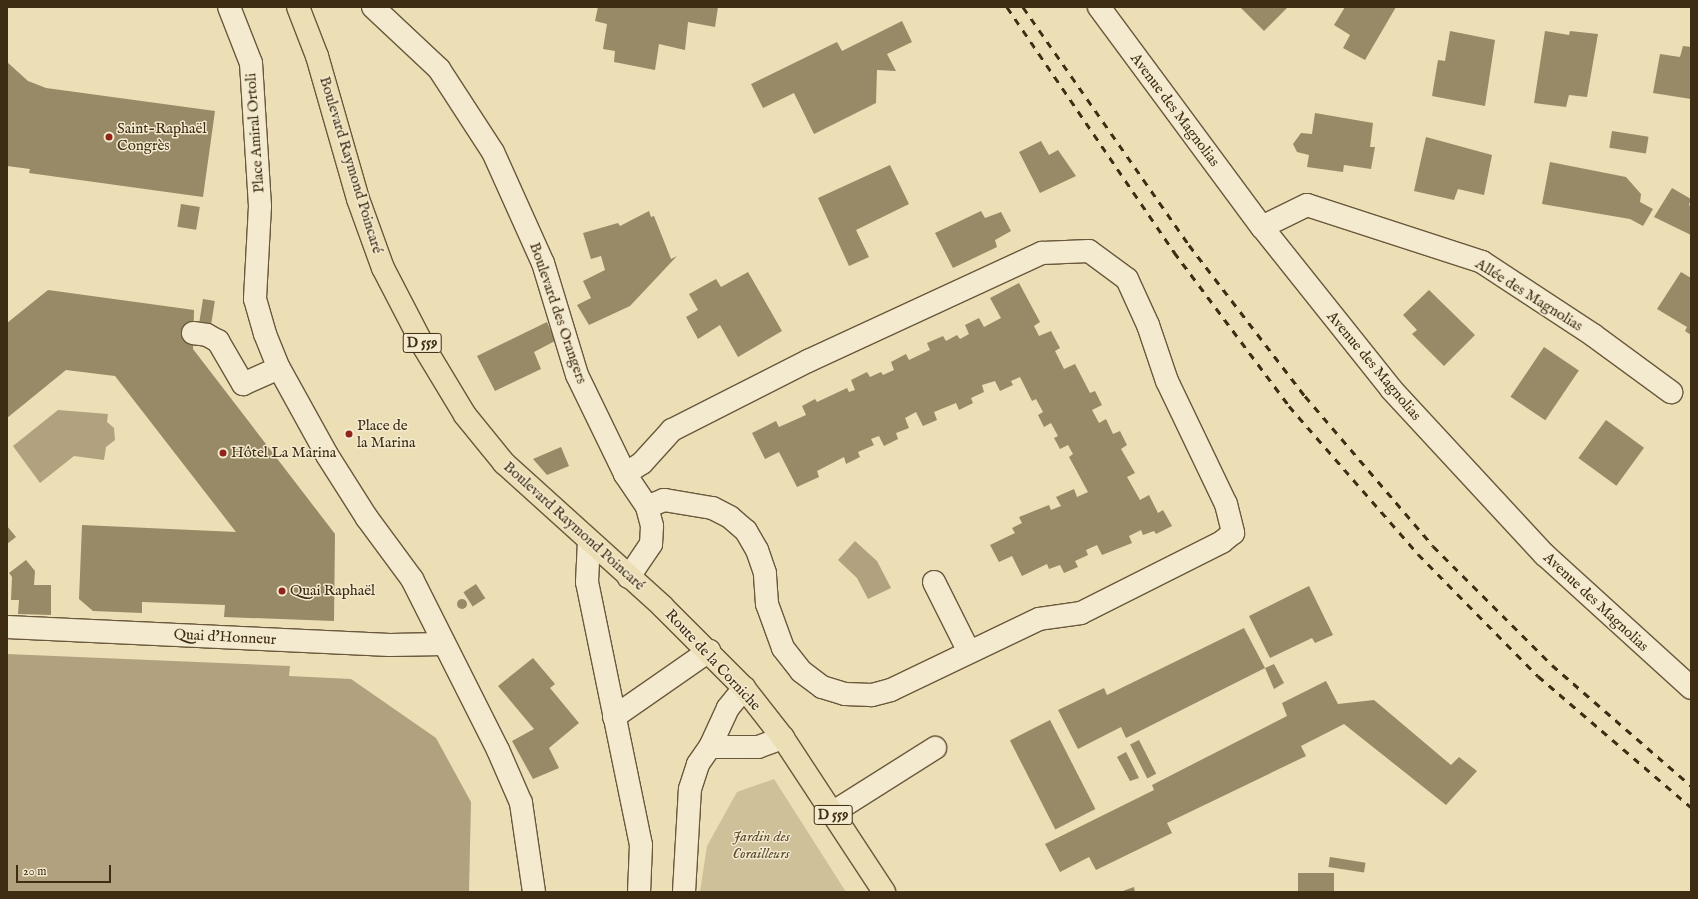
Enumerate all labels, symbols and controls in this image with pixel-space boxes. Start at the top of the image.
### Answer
street label: Avenue des Magnolias [1127,50,1223,170]
street label: Place Amiral Ortoli [242,72,268,194]
street label: Boulevard Raymond Poincaré [315,74,387,256]
place label: Saint-Raphaël Congrès [117,119,207,154]
marker: Saint-Raphaël Congrès [104,132,114,142]
street label: Boulevard des Orangers [525,240,591,386]
street label: Allée des Magnolias [1472,255,1586,335]
street label: Avenue des Magnolias [1323,308,1425,424]
road number: D 559 [402,331,442,355]
place label: Place de la Marina [357,416,415,451]
marker: Place de la Marina [344,429,354,439]
place label: Hôtel La Marina [231,444,336,462]
marker: Hôtel La Marina [218,448,228,458]
street label: Boulevard Raymond Poincaré [500,458,648,594]
street label: Avenue des Magnolias [1540,549,1652,655]
place label: Quai Raphaël [290,582,375,600]
marker: Quai Raphaël [277,586,287,596]
street label: Route de la Corniche [661,606,765,714]
street label: Quai d'Honneur [173,625,277,649]
road number: D 559 [813,803,853,827]
park label: Jardin des Corailleurs [732,827,790,862]
scale bar [18,857,113,883]
text: 20 m [23,864,46,879]

